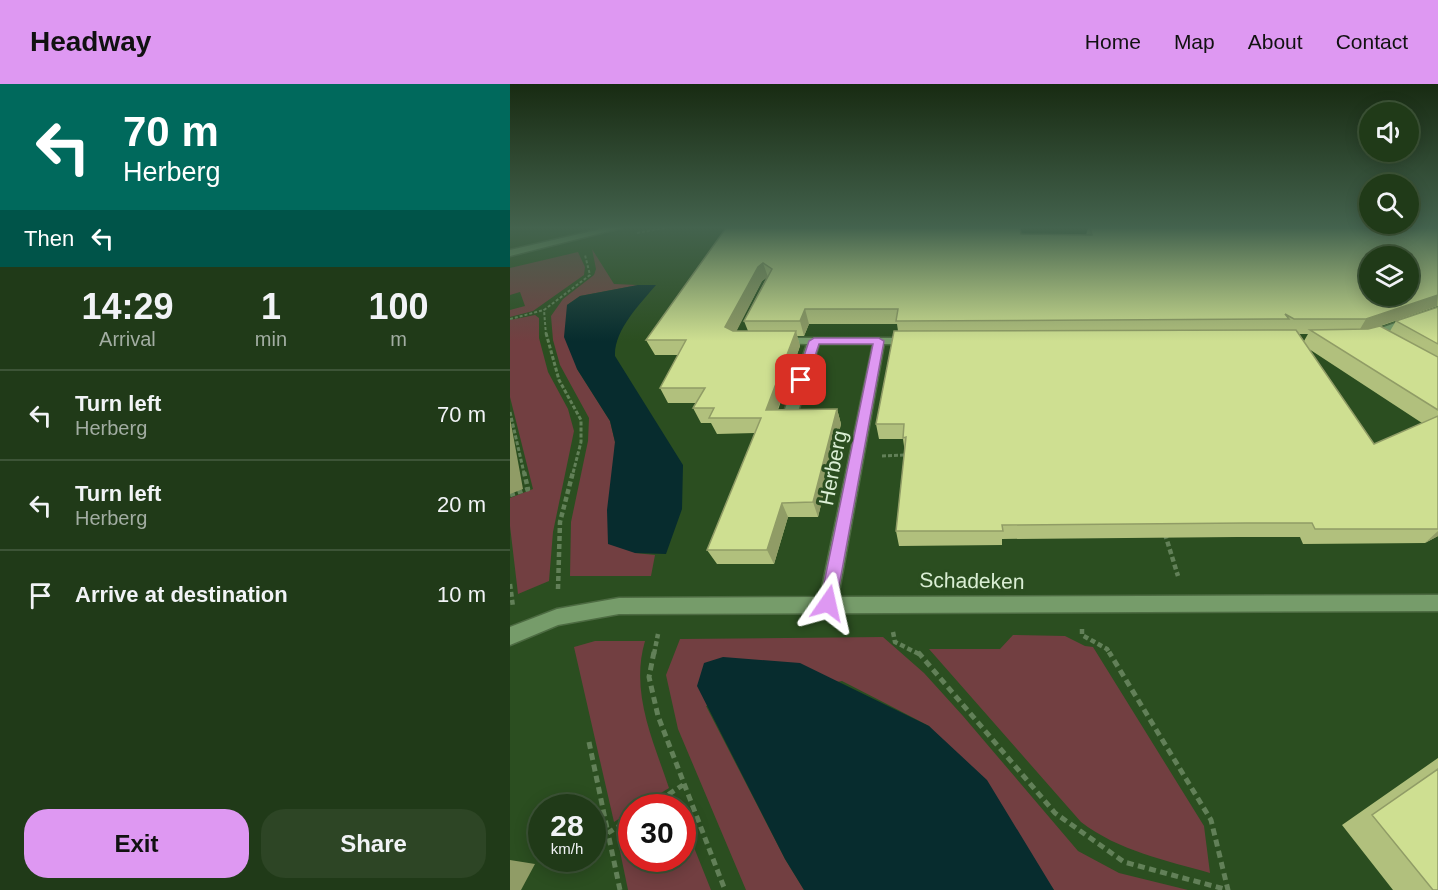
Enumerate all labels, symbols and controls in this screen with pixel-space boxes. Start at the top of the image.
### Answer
text: Headway [30,26,151,57]
text: Home [1085,30,1141,53]
text: Map [1174,30,1215,53]
text: About [1248,30,1303,53]
text: Contact [1336,30,1408,53]
map controls [1359,102,1419,306]
button: sound [1359,102,1419,162]
icon: left [24,108,102,186]
text: 70 m [123,108,219,155]
text: Herberg [123,157,221,187]
button: search [1359,174,1419,234]
icon: left [86,222,119,255]
text: Then [24,226,74,251]
button: layers [1359,246,1419,306]
text: 14:29 [81,286,173,327]
text: 1 [261,286,281,327]
text: 100 [368,286,429,327]
text: Arrival [99,328,156,350]
text: min [255,328,287,350]
text: m [390,328,407,350]
pin [775,354,826,405]
icon: arrive [784,363,817,396]
text: Turn left [75,391,161,416]
icon: left [24,399,57,432]
text: 70 m [437,402,486,427]
text: Herberg [75,417,147,439]
street label: Herberg [814,428,851,507]
text: Turn left [75,481,161,506]
icon: left [24,489,57,522]
text: 20 m [437,492,486,517]
text: Herberg [75,507,147,529]
street label: Schadeken [919,568,1025,593]
position arrow [796,571,860,635]
icon: arrive [24,579,57,612]
text: Arrive at destination [75,582,288,607]
text: 10 m [437,582,486,607]
speed limit sign: 30 [618,794,696,872]
button: Exit [24,809,249,878]
button: Share [261,809,486,878]
text: 28 [550,809,584,842]
text: km/h [551,840,583,857]

